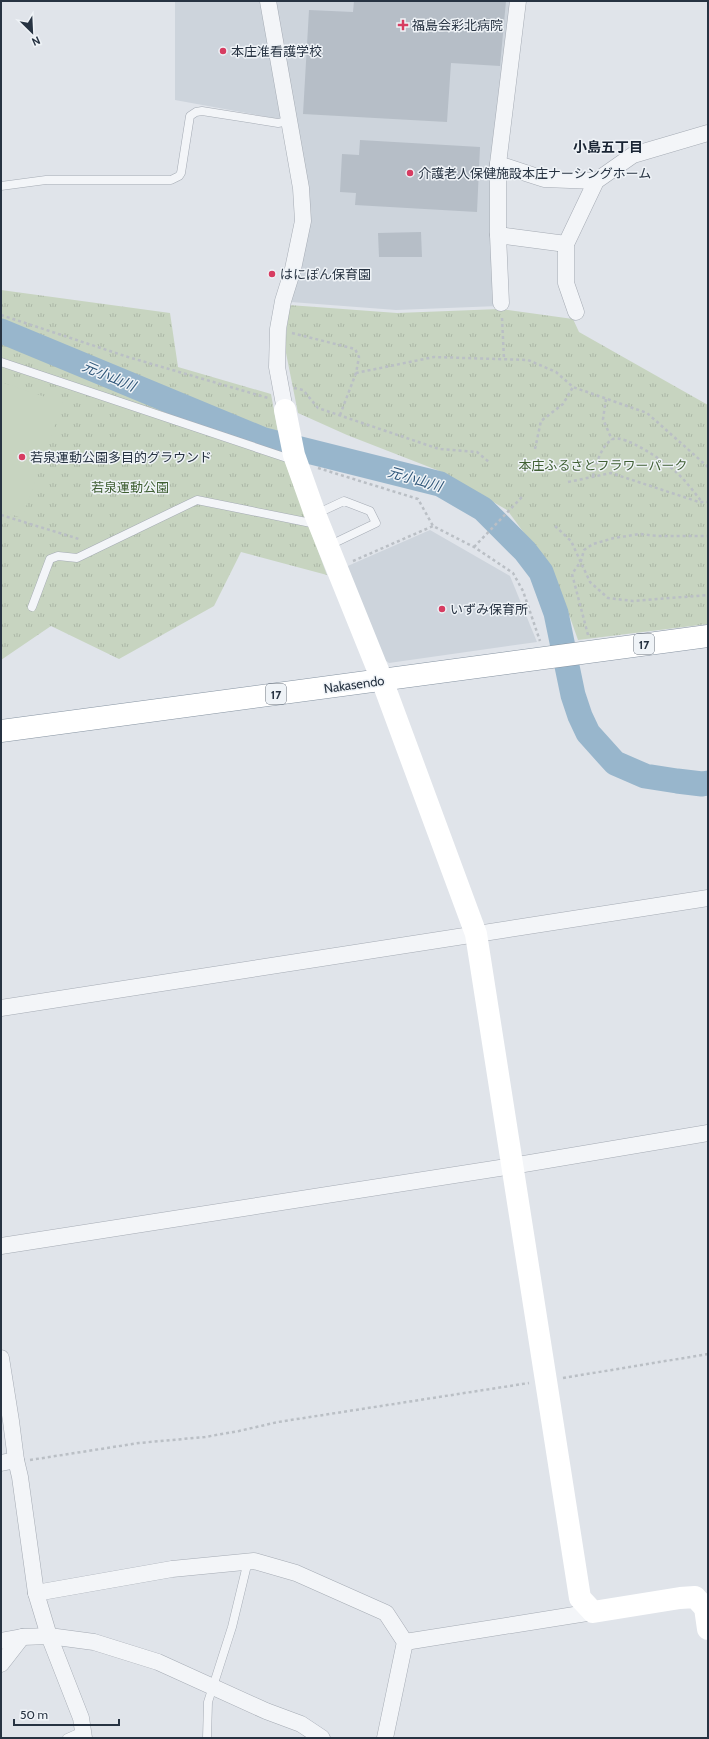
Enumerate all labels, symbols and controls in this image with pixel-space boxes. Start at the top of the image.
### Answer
north arrow [12,12,52,52]
place label: 福島会彩北病院 [412,17,503,33]
marker: 福島会彩北病院 [397,19,409,31]
text: N [30,33,42,49]
place label: 本庄准看護学校 [231,43,322,59]
marker: 本庄准看護学校 [218,46,228,56]
district label: 小島五丁目 [573,138,643,156]
place label: 介護老人保健施設本庄ナーシングホーム [418,165,651,181]
marker: 介護老人保健施設本庄ナーシングホーム [405,168,415,178]
place label: はにぽん保育園 [280,266,371,282]
marker: はにぽん保育園 [267,269,277,279]
water label: 元小山川 [80,357,140,396]
place label: 若泉運動公園多目的グラウンド [30,449,212,465]
marker: 若泉運動公園多目的グラウンド [17,452,27,462]
park label: 本庄ふるさとフラワーパーク [519,457,687,473]
water label: 元小山川 [386,463,446,496]
park label: 若泉運動公園 [91,479,169,495]
place label: いずみ保育所 [450,601,528,617]
marker: いずみ保育所 [437,604,447,614]
road number: 17 [634,634,654,654]
street label: Nakasendo [323,672,385,696]
road number: 17 [266,684,286,704]
scale bar [14,1701,119,1727]
text: 50 m [20,1707,48,1722]

